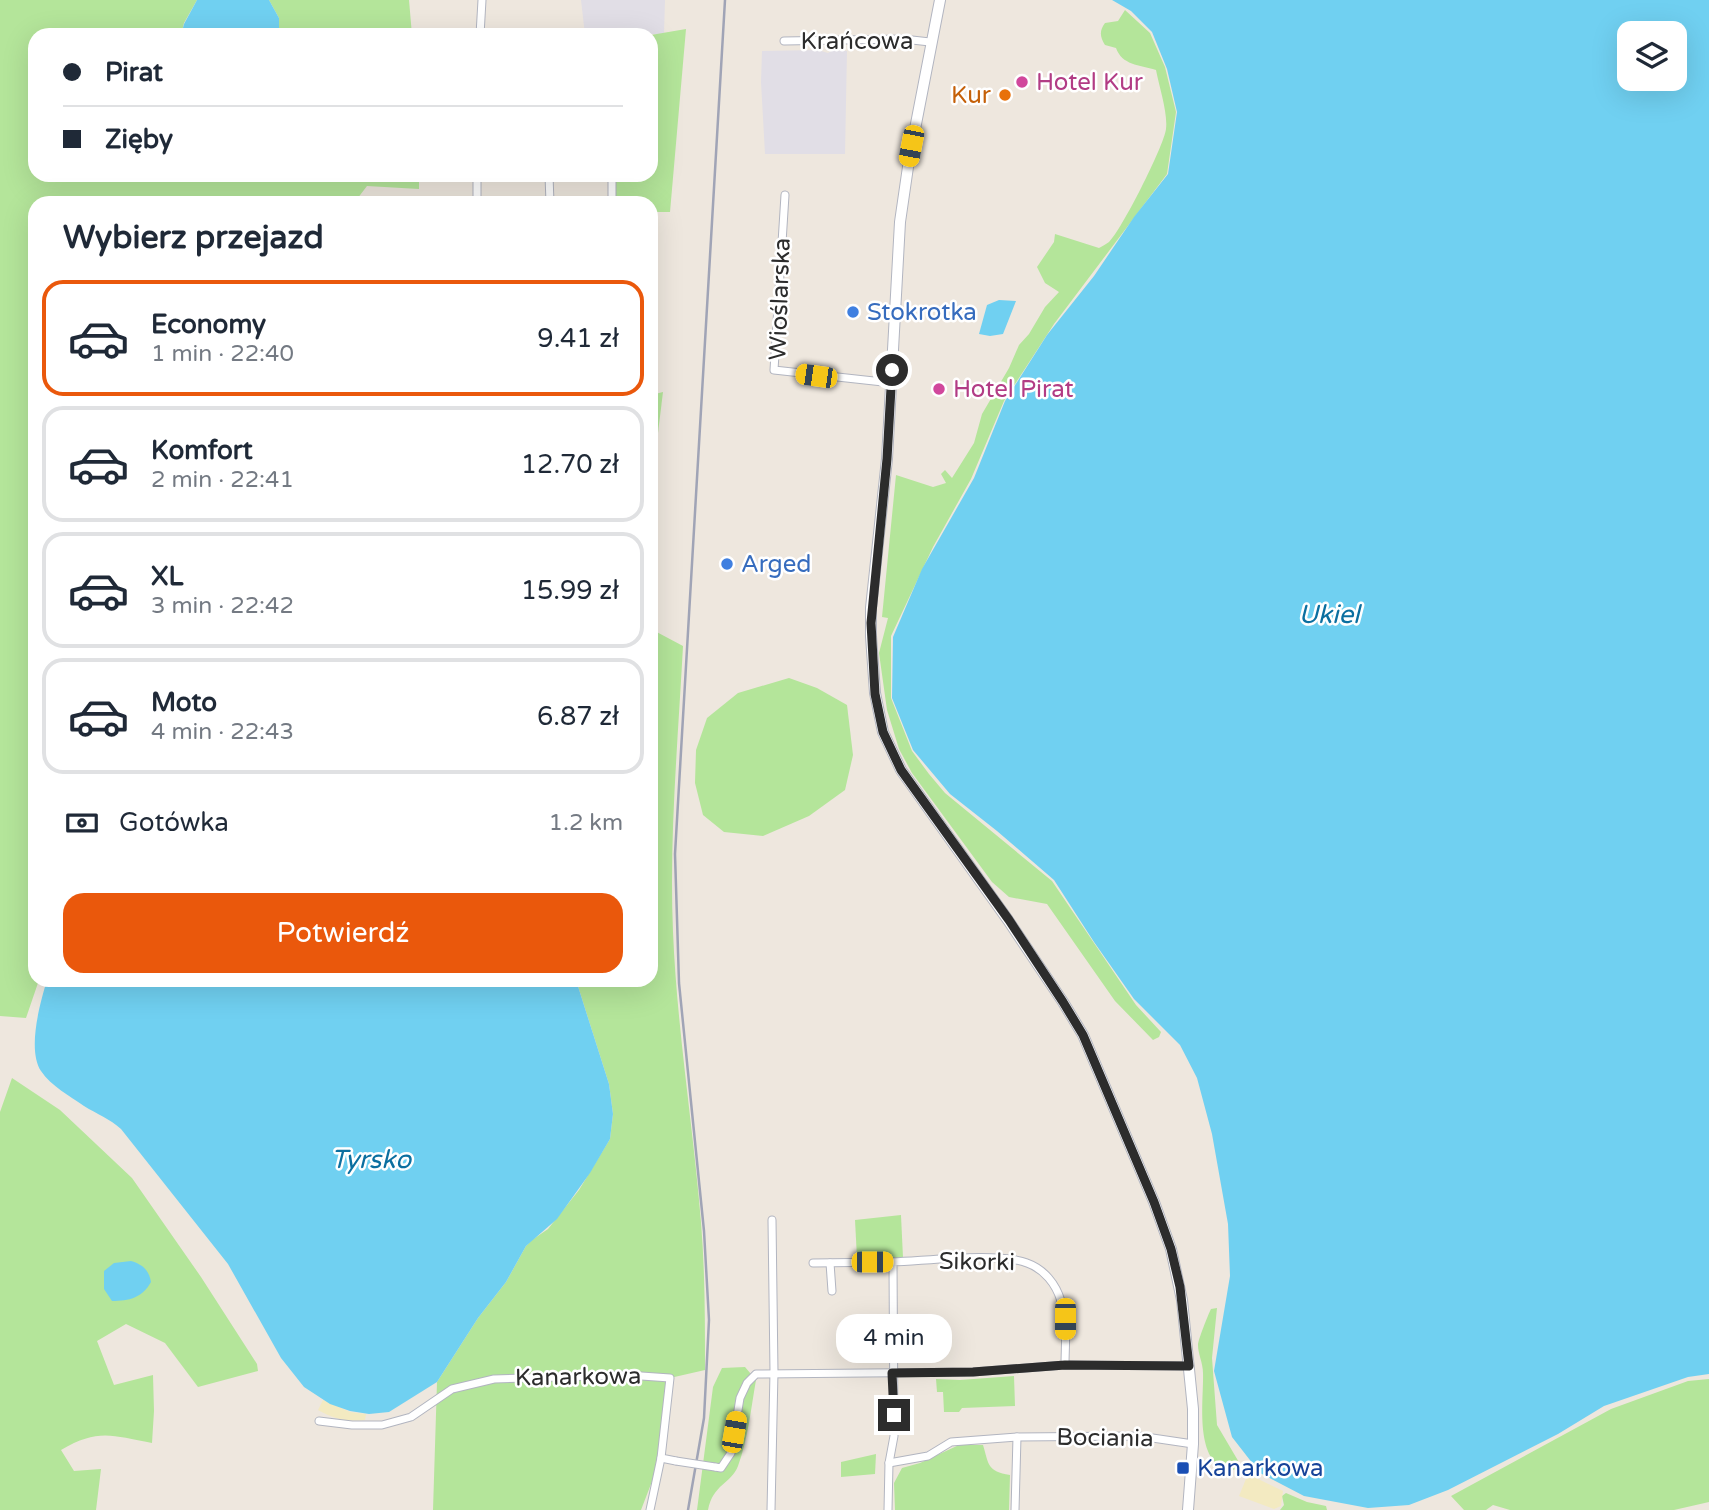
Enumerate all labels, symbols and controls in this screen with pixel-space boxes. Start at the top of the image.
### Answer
map controls [1617,21,1687,91]
button: layers [1617,21,1687,91]
street label: Krańcowa [801,27,913,56]
text: Pirat [105,57,163,88]
place label: Hotel Kur [1036,68,1144,97]
marker: Hotel Kur [1014,74,1030,90]
place label: Kur [951,81,992,110]
marker: Kur [997,87,1013,103]
car [897,123,926,169]
text: Zięby [105,124,173,155]
text: Wybierz przejazd [63,219,324,257]
street label: Wioślarska [763,237,797,361]
place label: Stokrotka [867,298,977,327]
marker: Stokrotka [845,304,861,320]
icon: car [67,307,130,370]
text: Economy [151,309,266,340]
text: 9.41 zł [537,323,619,354]
text: 1 min · 22:40 [151,340,294,368]
route start [876,354,908,386]
car [794,363,839,389]
place label: Hotel Pirat [953,375,1074,404]
marker: Hotel Pirat [931,381,947,397]
icon: car [67,433,130,496]
text: Komfort [151,435,253,466]
text: 12.70 zł [521,449,619,480]
text: 2 min · 22:41 [151,466,294,494]
place label: Arged [741,550,811,579]
marker: Arged [719,556,735,572]
icon: car [67,559,130,622]
text: XL [151,561,183,592]
text: 15.99 zł [521,575,619,606]
text: 3 min · 22:42 [151,592,294,620]
water label: Ukiel [1298,599,1363,630]
icon: car [67,685,130,748]
text: Moto [151,687,217,718]
text: 6.87 zł [537,701,619,732]
text: 4 min · 22:43 [151,718,294,746]
icon: cash [63,804,101,842]
text: Gotówka [119,807,229,838]
text: 1.2 km [549,809,623,837]
button: Potwierdź [63,893,623,973]
water label: Tyrsko [331,1144,412,1175]
street label: Sikorki [939,1247,1015,1277]
car [852,1252,894,1273]
car [1055,1298,1076,1340]
callout: 4 min [836,1314,952,1362]
text: 4 min [863,1324,925,1352]
street label: Kanarkowa [514,1361,642,1393]
route end [878,1399,910,1431]
car [721,1409,748,1455]
street label: Bociania [1056,1423,1154,1453]
place label: Kanarkowa [1197,1454,1324,1483]
marker: Kanarkowa [1175,1460,1191,1476]

